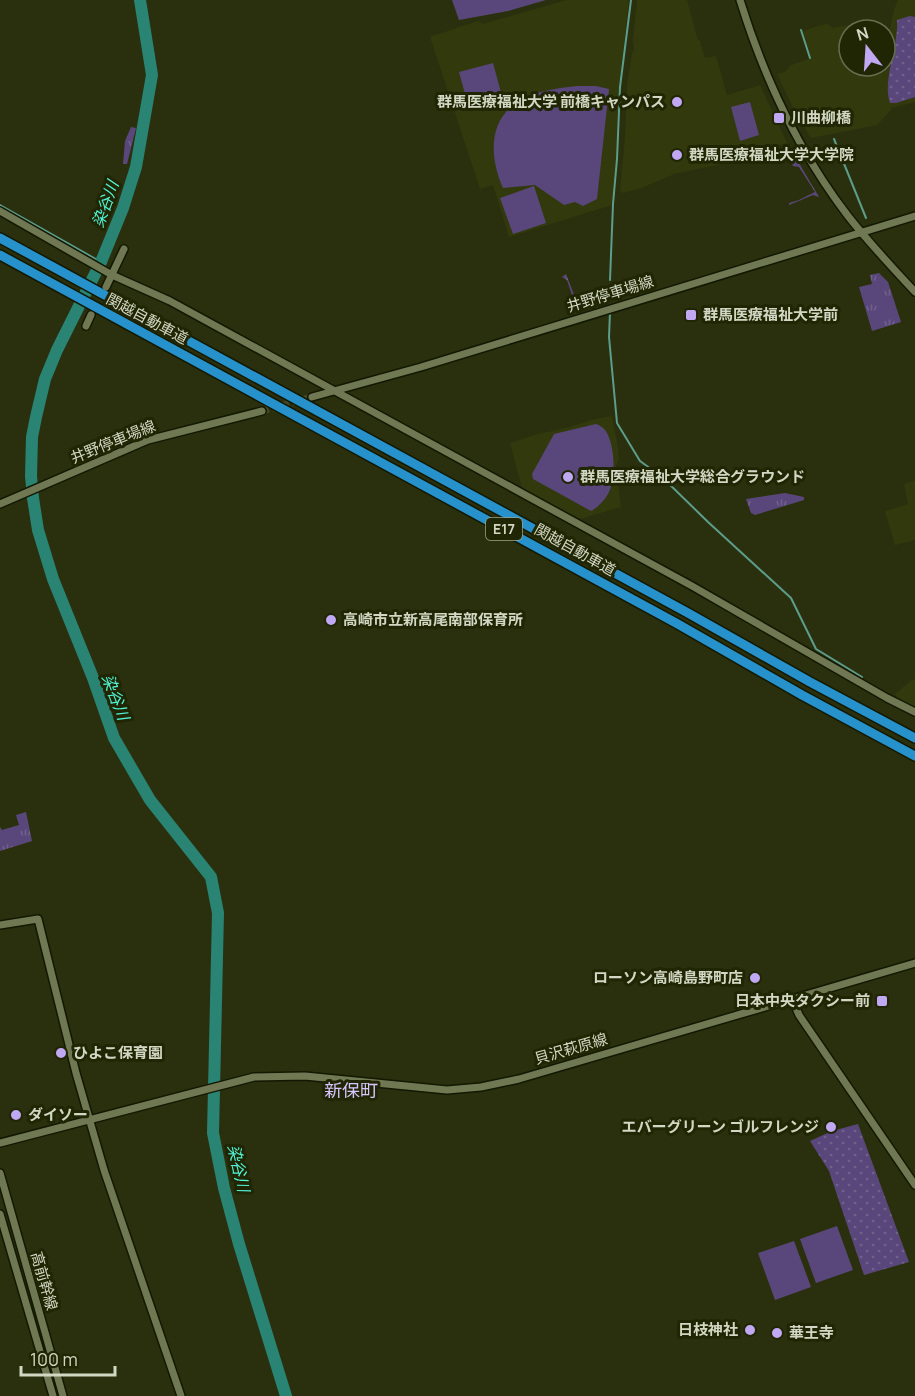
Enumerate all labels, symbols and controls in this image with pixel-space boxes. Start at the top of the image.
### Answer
north arrow [837,18,897,78]
text: N [854,21,871,46]
place label: 群馬医療福祉大学 前橋キャンパス [437,91,665,112]
marker: 群馬医療福祉大学 前橋キャンパス [670,95,684,109]
place label: 川曲柳橋 [791,107,852,128]
marker: 川曲柳橋 [772,111,786,125]
place label: 群馬医療福祉大学大学院 [689,144,854,165]
marker: 群馬医療福祉大学大学院 [670,148,684,162]
water label: 染谷川 [86,176,124,230]
street label: 井野停車場線 [564,270,656,317]
street label: 関越自動車道 [103,288,192,349]
place label: 群馬医療福祉大学前 [703,304,838,325]
marker: 群馬医療福祉大学前 [684,308,698,322]
street label: 井野停車場線 [67,415,158,468]
place label: 群馬医療福祉大学総合グラウンド [580,466,805,487]
marker: 群馬医療福祉大学総合グラウンド [561,470,575,484]
road number: E17 [486,518,522,540]
street label: 関越自動車道 [531,519,620,581]
place label: 高崎市立新高尾南部保育所 [343,609,523,630]
marker: 高崎市立新高尾南部保育所 [324,613,338,627]
water label: 染谷川 [97,671,136,725]
place label: ローソン高崎島野町店 [593,967,743,988]
marker: ローソン高崎島野町店 [748,971,762,985]
place label: 日本中央タクシー前 [735,990,870,1011]
marker: 日本中央タクシー前 [875,994,889,1008]
street label: 貝沢萩原線 [532,1028,610,1069]
place label: ひよこ保育園 [73,1042,163,1063]
marker: ひよこ保育園 [54,1046,68,1060]
district label: 新保町 [324,1078,378,1102]
place label: ダイソー [28,1104,88,1125]
marker: ダイソー [9,1108,23,1122]
place label: エバーグリーン ゴルフレンジ [622,1116,819,1137]
marker: エバーグリーン ゴルフレンジ [824,1120,838,1134]
water label: 染谷川 [223,1142,256,1196]
street label: 高前幹線 [26,1249,63,1313]
place label: 日枝神社 [678,1319,738,1340]
place label: 華王寺 [789,1322,834,1343]
marker: 日枝神社 [743,1323,757,1337]
marker: 華王寺 [770,1326,784,1340]
scale bar [21,1339,116,1377]
text: 100 m [30,1347,78,1371]

